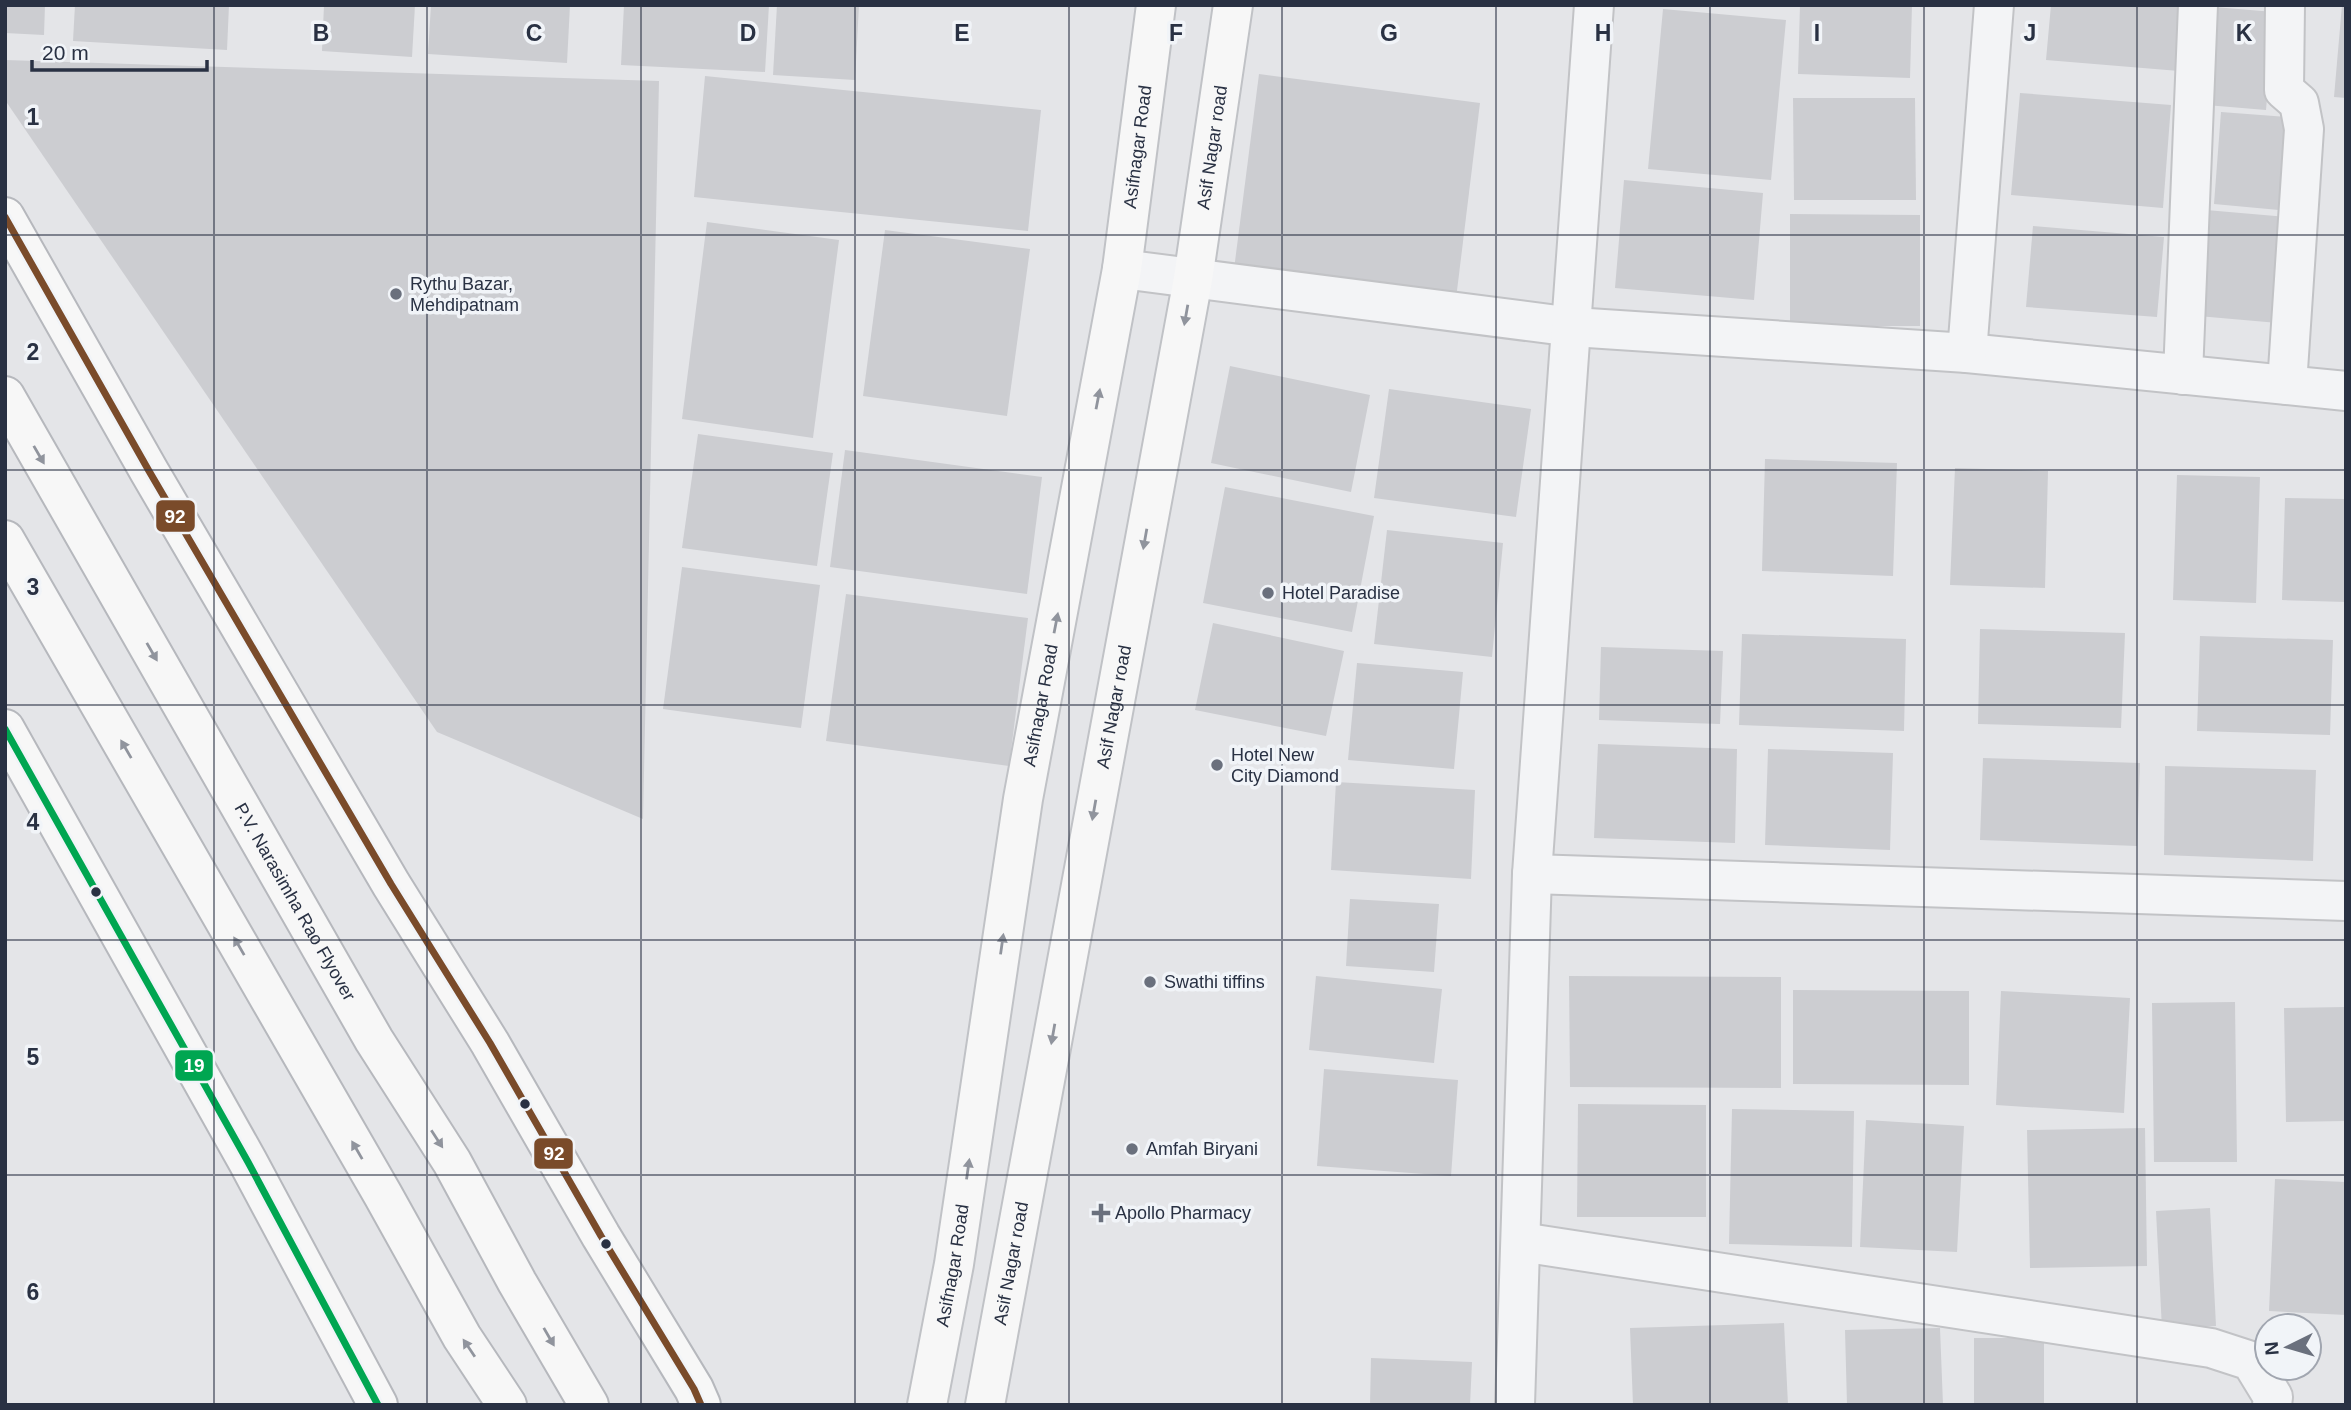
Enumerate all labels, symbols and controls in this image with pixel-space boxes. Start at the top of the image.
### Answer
text: B [313,20,329,46]
text: C [526,20,542,46]
text: D [740,20,756,46]
text: E [954,20,970,46]
text: F [1169,20,1183,46]
text: G [1380,20,1398,46]
text: H [1595,20,1611,46]
text: I [1814,20,1820,46]
text: J [2024,20,2036,46]
text: K [2236,20,2253,46]
scale bar [32,28,206,72]
text: 20 m [42,41,89,64]
street label: Asifnagar Road [1120,84,1156,210]
street label: Asif Nagar road [1193,84,1231,211]
text: 1 [27,104,40,130]
place label: Rythu Bazar, Mehdipatnam [410,274,519,315]
marker: Rythu Bazar, Mehdipatnam [388,286,404,302]
one-way arrow [1180,304,1191,326]
text: 2 [27,339,39,365]
one-way arrow [1092,388,1103,410]
one-way arrow [33,445,45,464]
line badge: 92 [155,499,196,533]
text: 92 [164,506,186,527]
one-way arrow [1139,528,1150,550]
text: 3 [27,574,39,600]
place label: Hotel Paradise [1282,583,1400,603]
marker: Hotel Paradise [1260,585,1276,601]
one-way arrow [1051,612,1062,634]
street label: Asifnagar Road [1019,642,1062,768]
one-way arrow [146,643,158,662]
street label: Asif Nagar road [1093,643,1135,770]
one-way arrow [119,739,132,758]
place label: Hotel New City Diamond [1231,745,1339,786]
marker: Hotel New City Diamond [1209,757,1225,773]
street label: P.V. Narasimha Rao Flyover [230,800,359,1004]
one-way arrow [1089,800,1100,822]
text: 4 [27,809,40,835]
unlabelled marker [89,885,103,899]
one-way arrow [997,933,1008,955]
one-way arrow [233,936,245,955]
place label: Swathi tiffins [1164,972,1265,992]
marker: Swathi tiffins [1142,974,1158,990]
one-way arrow [1047,1023,1058,1045]
text: 5 [27,1044,40,1070]
line badge: 19 [174,1049,214,1082]
text: 19 [183,1055,205,1076]
unlabelled marker [518,1097,532,1111]
one-way arrow [430,1129,443,1148]
line badge: 92 [533,1137,574,1170]
place label: Amfah Biryani [1146,1139,1258,1159]
one-way arrow [351,1140,363,1160]
marker: Amfah Biryani [1124,1141,1140,1157]
text: 92 [543,1143,565,1164]
one-way arrow [963,1158,974,1180]
street label: Asif Nagar road [990,1200,1032,1327]
street label: Asifnagar Road [932,1203,973,1328]
place label: Apollo Pharmacy [1115,1203,1251,1223]
marker: Apollo Pharmacy [1093,1205,1109,1221]
unlabelled marker [599,1237,613,1251]
text: 6 [27,1279,39,1305]
north arrow [2253,1312,2323,1382]
one-way arrow [543,1327,555,1346]
one-way arrow [462,1339,476,1357]
text: N [2261,1341,2283,1356]

